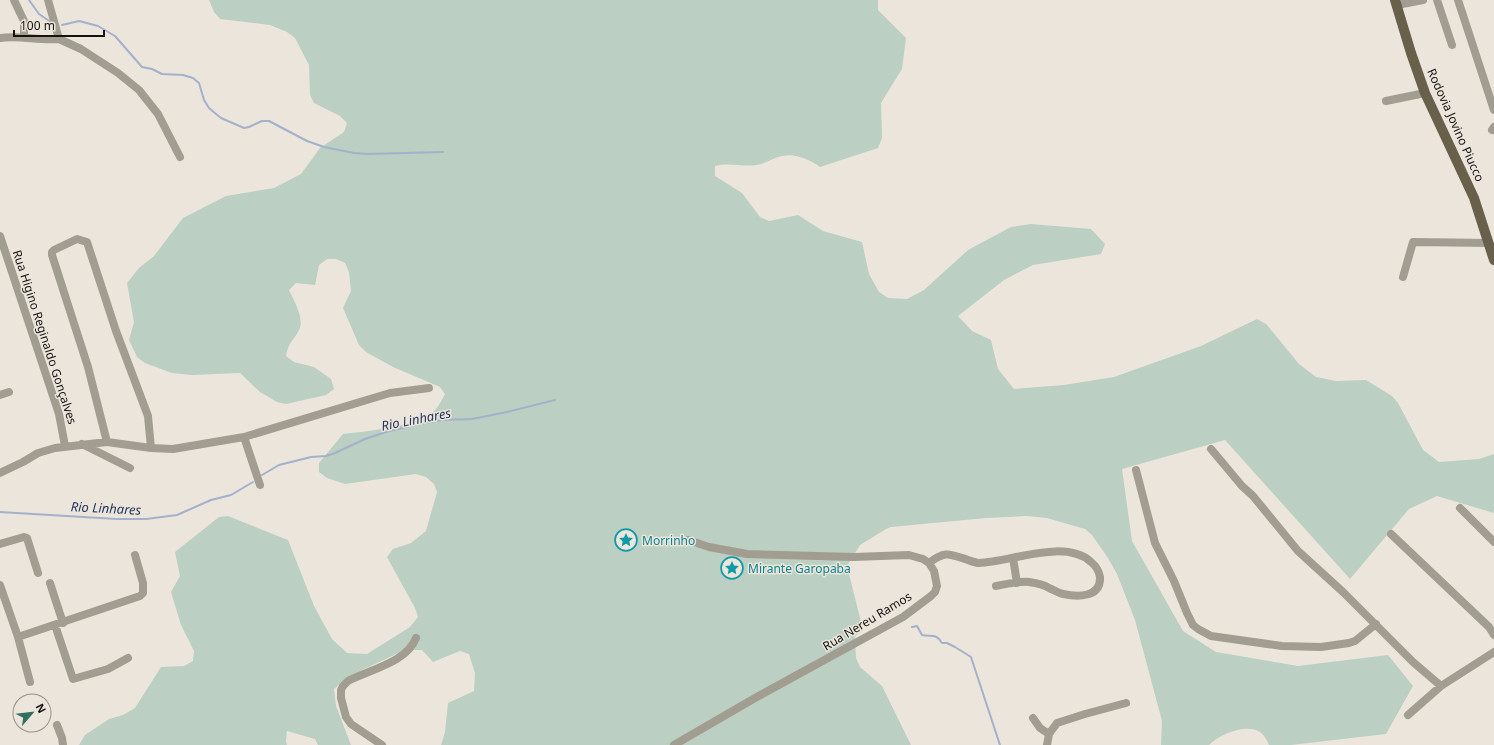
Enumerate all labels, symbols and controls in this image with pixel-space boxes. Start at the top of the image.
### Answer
scale bar [14,12,104,38]
text: 100 m [20,17,55,34]
street label: Rodovia Jovino Piucco [1423,66,1489,184]
street label: Rua Higino Reginaldo Gonçalves [9,248,81,427]
water label: Rio Linhares [380,403,453,435]
water label: Rio Linhares [70,497,142,519]
place icon: Morrinho [613,527,639,553]
place label: Morrinho [642,532,695,549]
place icon: Mirante Garopaba [719,555,745,581]
place label: Mirante Garopaba [748,560,851,577]
street label: Rua Nereu Ramos [819,588,915,654]
north arrow [12,693,52,733]
text: N [33,701,50,716]

